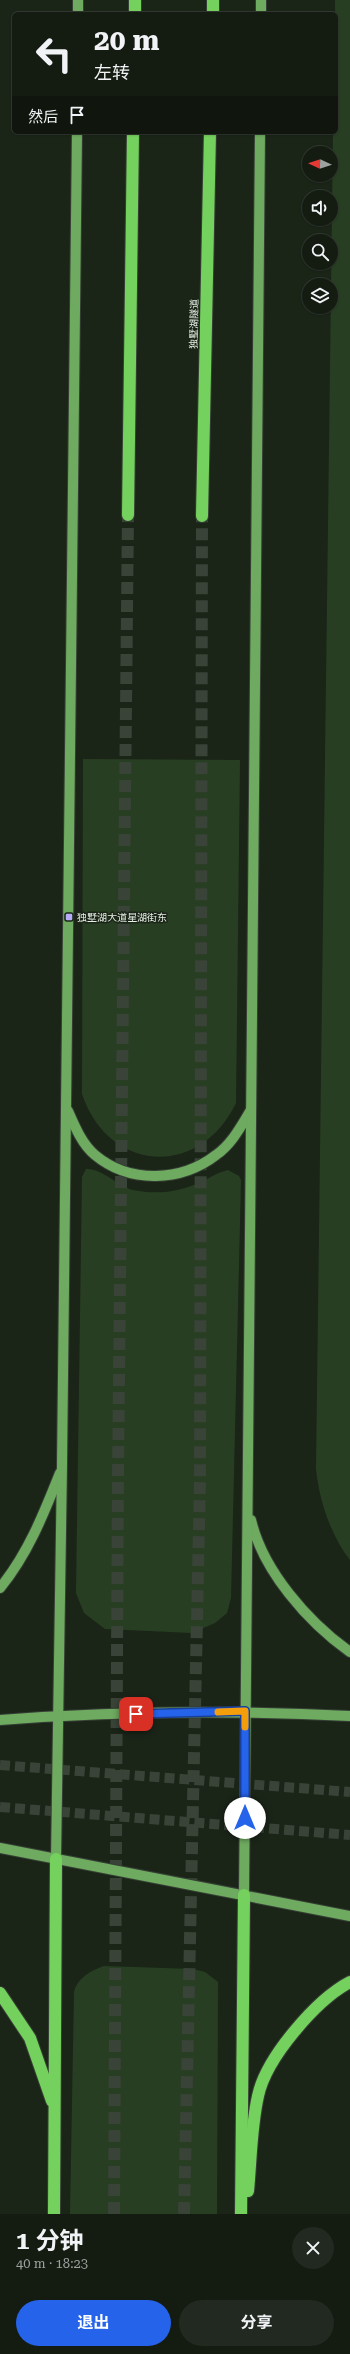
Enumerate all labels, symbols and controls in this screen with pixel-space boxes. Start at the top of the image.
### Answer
text: 20 m [94,24,159,57]
icon: left [28,28,80,80]
text: 左转 [94,62,130,83]
icon: arrive [66,104,88,126]
text: 然后 [28,108,58,126]
north arrow [302,146,338,182]
map controls [302,146,338,314]
button: sound [302,190,338,226]
button: search [302,234,338,270]
button: layers [302,278,338,314]
street label: 独墅湖隧道 [188,299,200,349]
marker: 独墅湖大道星湖街东 [64,912,74,922]
place label: 独墅湖大道星湖街东 [77,912,167,923]
pin [119,1697,153,1731]
icon: arrive [125,1703,147,1725]
position arrow [224,1797,266,1839]
text: 1 分钟 [16,2227,84,2255]
button: close [292,2227,334,2269]
text: 40 m · 18:23 [16,2256,88,2271]
button: 退出 [16,2300,171,2346]
button: 分享 [179,2300,334,2346]

